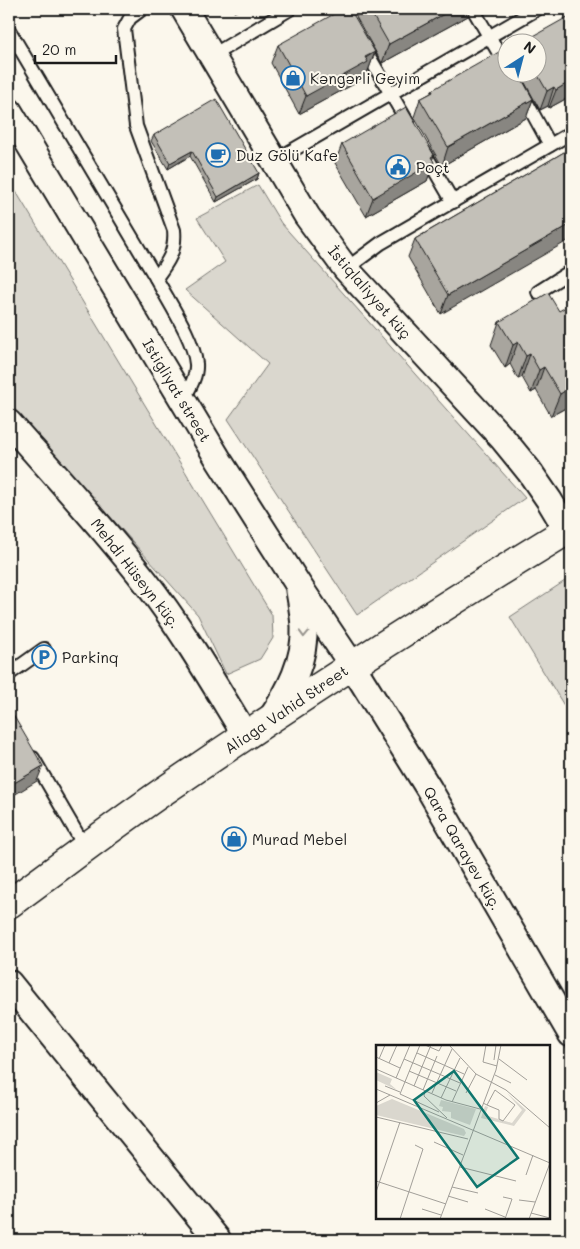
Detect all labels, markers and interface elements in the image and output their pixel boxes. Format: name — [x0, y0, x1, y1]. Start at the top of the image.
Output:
scale bar — [35, 32, 116, 64]
north arrow — [498, 32, 548, 82]
text: N — [520, 36, 540, 58]
text: 20 m — [42, 39, 76, 59]
shop icon: Kəngərli Geyim — [280, 65, 306, 91]
place label: Kəngərli Geyim — [310, 68, 420, 88]
cafe icon: Duz Gölü Kafe — [205, 142, 231, 168]
place label: Duz Gölü Kafe — [236, 145, 338, 165]
public building icon: Poçt — [385, 154, 411, 180]
place label: Poçt — [416, 157, 449, 177]
street label: İstiqlaliyyət küç — [324, 241, 416, 343]
street label: Istigliyat street — [138, 335, 216, 445]
street label: Mehdi Hüseyn küç. — [87, 514, 185, 632]
one-way arrow — [298, 630, 309, 638]
parking icon: Parkinq — [31, 644, 57, 670]
place label: Parkinq — [62, 647, 119, 667]
street label: Aliaga Vahid Street — [220, 660, 352, 758]
street label: Qara Qarayev küç. — [419, 782, 507, 914]
shop icon: Murad Mebel — [221, 826, 247, 852]
place label: Murad Mebel — [252, 829, 347, 849]
inset map — [376, 1045, 550, 1219]

